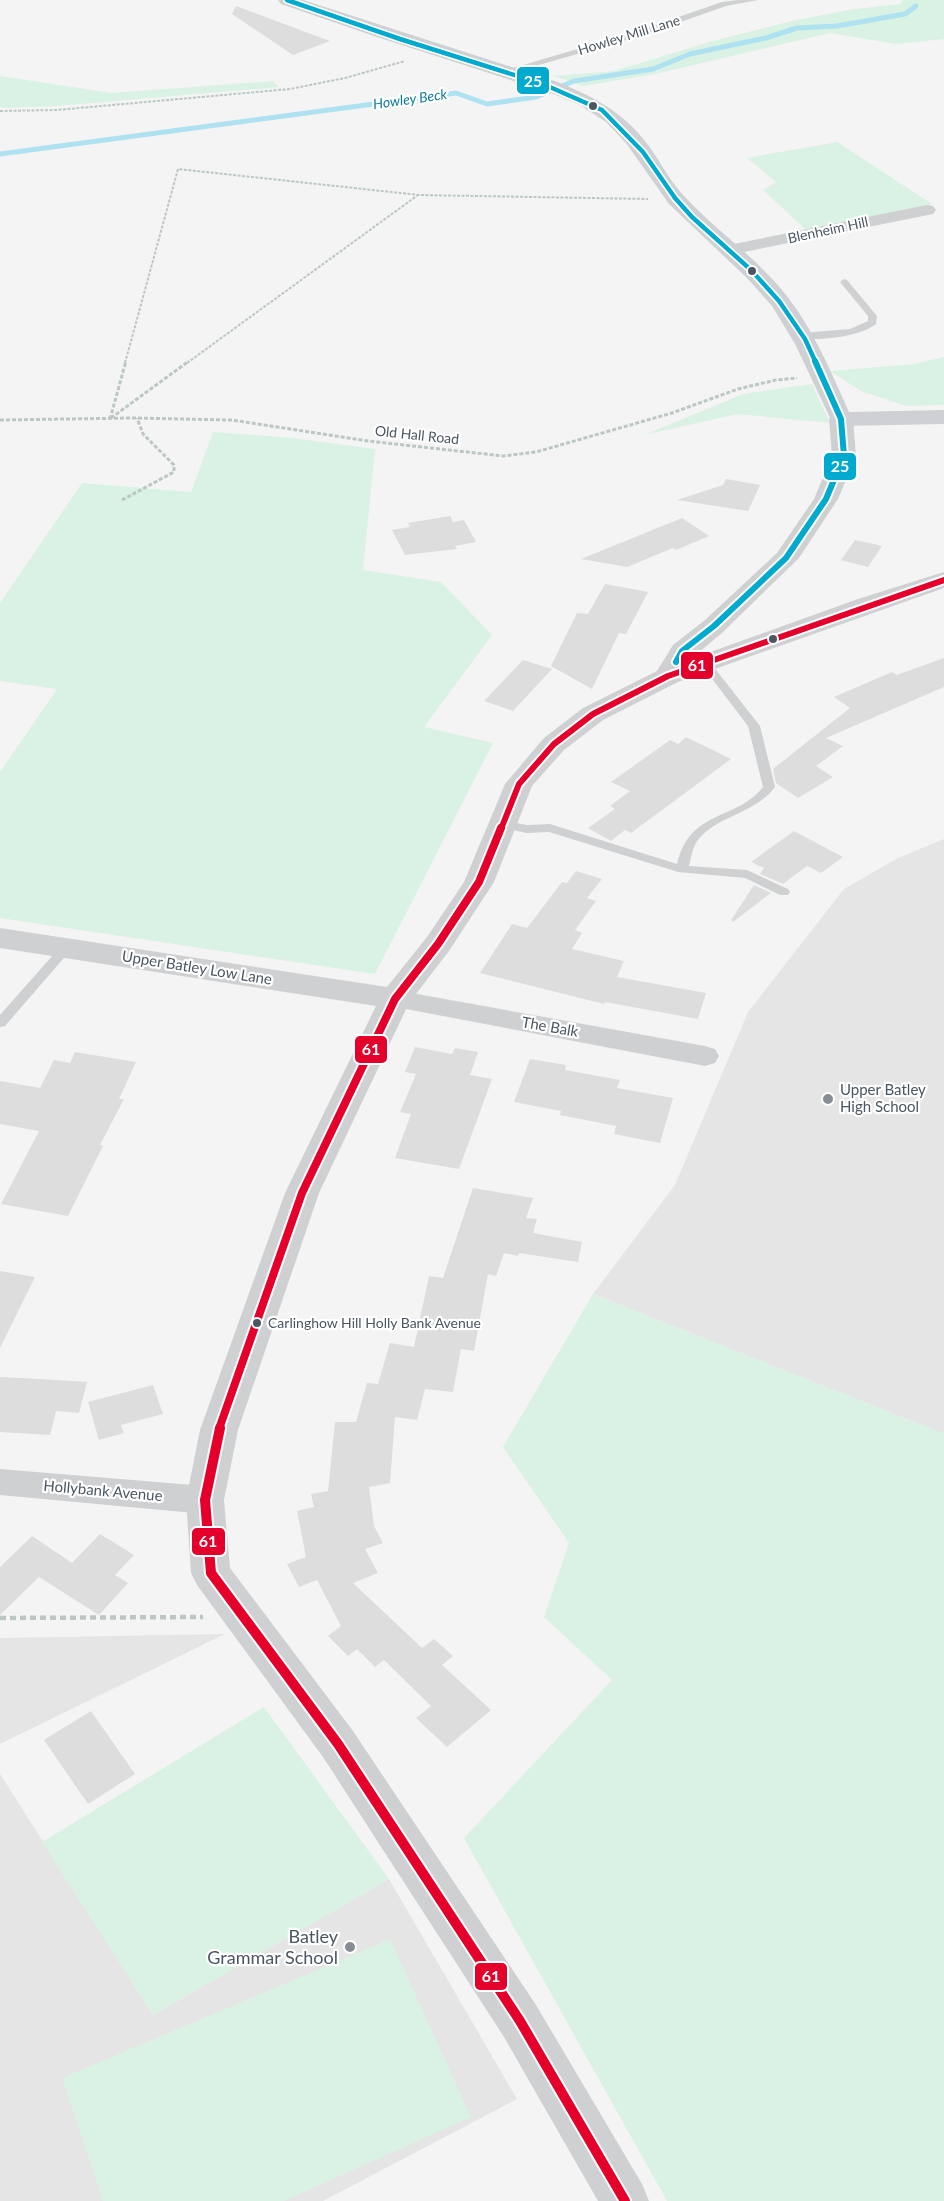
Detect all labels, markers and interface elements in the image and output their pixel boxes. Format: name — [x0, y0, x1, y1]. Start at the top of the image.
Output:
street label: Howley Mill Lane — [576, 11, 682, 58]
line badge: 25 — [516, 66, 550, 95]
text: 25 — [524, 71, 542, 90]
water label: Howley Beck — [372, 85, 448, 112]
unlabelled marker — [587, 100, 599, 112]
street label: Blenheim Hill — [786, 213, 870, 246]
unlabelled marker — [746, 265, 758, 277]
street label: Old Hall Road — [374, 422, 460, 447]
line badge: 25 — [823, 452, 857, 481]
text: 25 — [831, 456, 849, 475]
unlabelled marker — [767, 633, 779, 645]
line badge: 61 — [680, 651, 714, 680]
text: 61 — [688, 655, 706, 674]
street label: Upper Batley Low Lane — [121, 946, 274, 988]
street label: The Balk — [521, 1012, 580, 1040]
line badge: 61 — [354, 1035, 388, 1064]
text: 61 — [362, 1039, 380, 1058]
place label: Upper Batley High School — [840, 1080, 926, 1115]
marker: Upper Batley High School — [821, 1092, 835, 1106]
place label: Carlinghow Hill Holly Bank Avenue — [268, 1314, 481, 1331]
marker: Carlinghow Hill Holly Bank Avenue — [251, 1317, 263, 1329]
street label: Hollybank Avenue — [43, 1476, 163, 1504]
line badge: 61 — [191, 1527, 226, 1556]
text: 61 — [199, 1531, 217, 1550]
place label: Batley Grammar School — [207, 1925, 339, 1968]
marker: Batley Grammar School — [343, 1940, 357, 1954]
line badge: 61 — [474, 1962, 508, 1991]
text: 61 — [482, 1966, 500, 1985]

